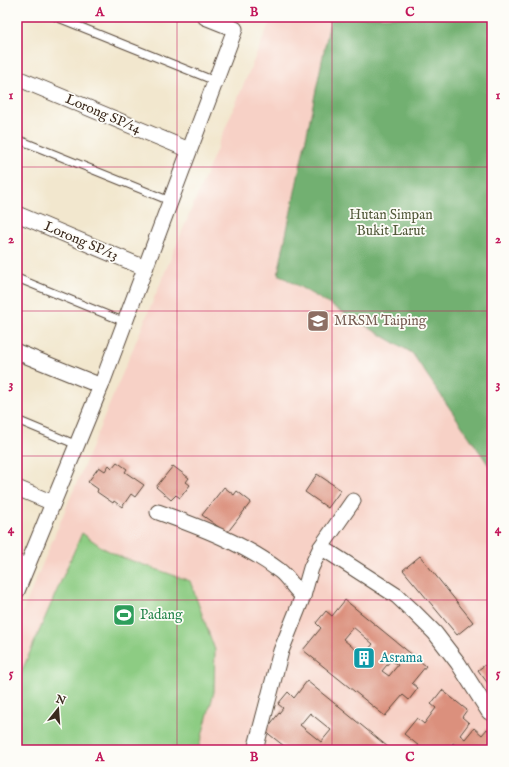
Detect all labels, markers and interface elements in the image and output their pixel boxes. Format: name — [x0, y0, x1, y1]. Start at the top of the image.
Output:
text: A — [95, 4, 106, 21]
text: B — [250, 4, 259, 21]
text: C — [405, 4, 415, 21]
text: 1 — [9, 87, 14, 104]
text: 1 — [496, 87, 501, 104]
street label: Lorong SP/14 — [62, 90, 144, 138]
park label: Hutan Simpan Bukit Larut — [349, 206, 433, 240]
street label: Lorong SP/13 — [41, 217, 121, 265]
text: 2 — [8, 231, 14, 248]
text: 2 — [495, 231, 501, 248]
school or university icon: MRSM Taiping — [305, 308, 331, 334]
place label: MRSM Taiping — [334, 312, 427, 330]
text: 3 — [9, 376, 14, 393]
text: 3 — [496, 376, 501, 393]
text: 4 — [8, 521, 15, 538]
text: 4 — [495, 521, 502, 538]
sports icon: Padang — [111, 602, 137, 628]
place label: Padang — [140, 606, 183, 624]
building icon: Asrama — [351, 645, 377, 671]
place label: Asrama — [379, 649, 423, 667]
text: 5 — [9, 665, 14, 682]
text: 5 — [496, 665, 501, 682]
north arrow — [38, 689, 78, 729]
text: N — [53, 692, 68, 709]
text: A — [95, 749, 106, 766]
text: B — [250, 749, 259, 766]
text: C — [405, 749, 415, 766]

